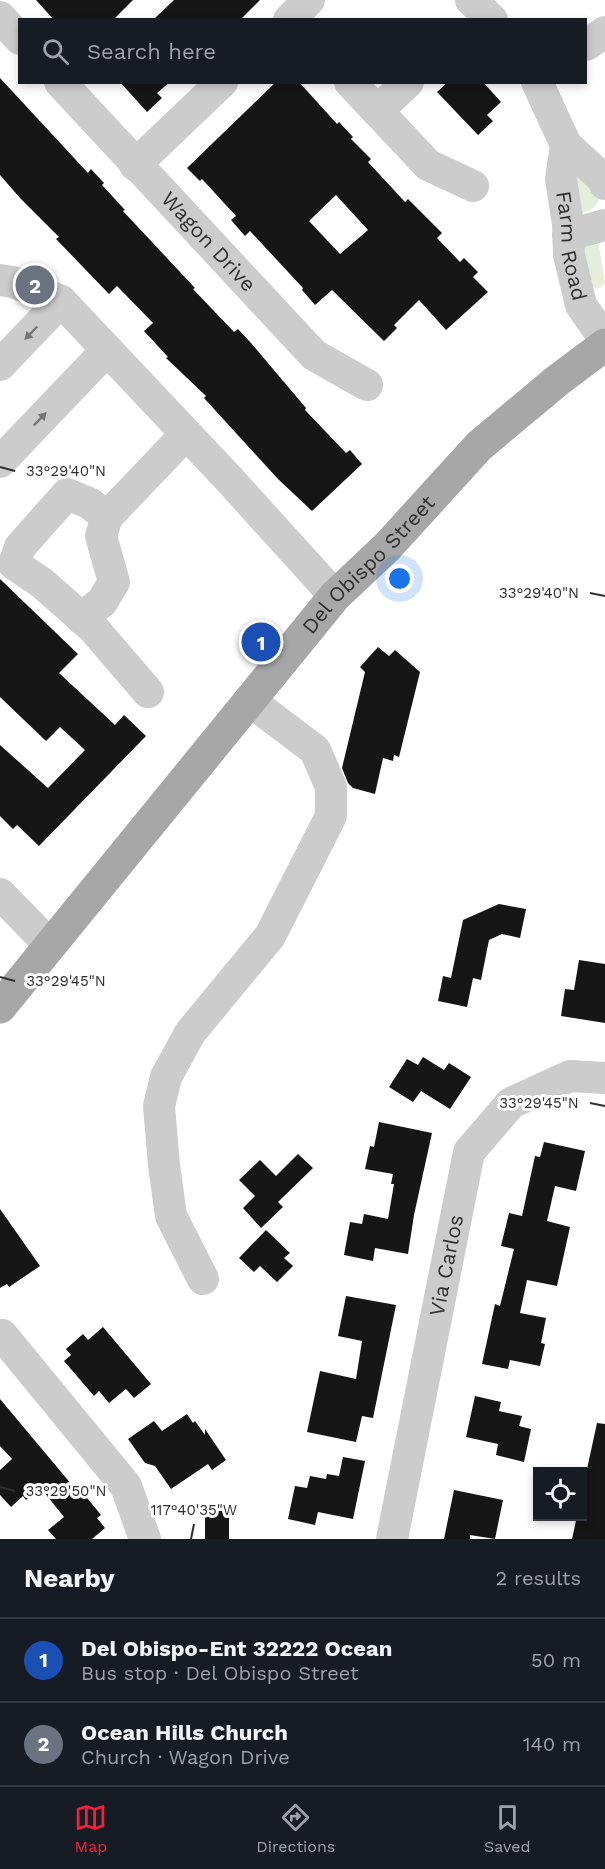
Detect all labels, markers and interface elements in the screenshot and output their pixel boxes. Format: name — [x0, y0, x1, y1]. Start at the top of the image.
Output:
search box — [18, 18, 587, 84]
icon: search — [39, 35, 72, 68]
text: Search here — [87, 39, 216, 64]
street label: Wagon Drive — [156, 186, 261, 296]
street label: Farm Road — [551, 189, 592, 303]
pin: 2 — [15, 262, 54, 308]
one-way arrow — [24, 326, 38, 340]
one-way arrow — [33, 413, 47, 427]
text: 33°29'40"N — [26, 462, 106, 480]
street label: Del Obispo Street — [296, 490, 440, 639]
your location — [385, 564, 414, 593]
text: 33°29'40"N — [499, 584, 579, 602]
pin: 1 — [242, 620, 280, 664]
text: 33°29'45"N — [26, 972, 106, 990]
text: 33°29'45"N — [499, 1094, 579, 1112]
street label: Via Carlos — [424, 1212, 468, 1318]
map controls — [533, 1467, 587, 1521]
button: locate — [533, 1467, 587, 1521]
text: 33°29'50"N — [25, 1482, 107, 1500]
text: 117°40'35"W — [151, 1501, 237, 1519]
text: Nearby — [24, 1563, 115, 1593]
text: 2 results — [496, 1566, 581, 1590]
text: Del Obispo-Ent 32222 Ocean — [81, 1636, 392, 1661]
text: 1 — [39, 1648, 48, 1672]
text: 50 m — [531, 1648, 581, 1672]
text: Bus stop · Del Obispo Street — [81, 1661, 358, 1685]
text: Ocean Hills Church — [81, 1720, 288, 1745]
text: 2 — [38, 1732, 49, 1756]
text: 140 m — [523, 1732, 581, 1756]
text: Church · Wagon Drive — [81, 1745, 290, 1769]
tab: Map — [74, 1801, 107, 1856]
tab: Directions — [256, 1801, 335, 1856]
tab: Saved — [484, 1801, 531, 1856]

